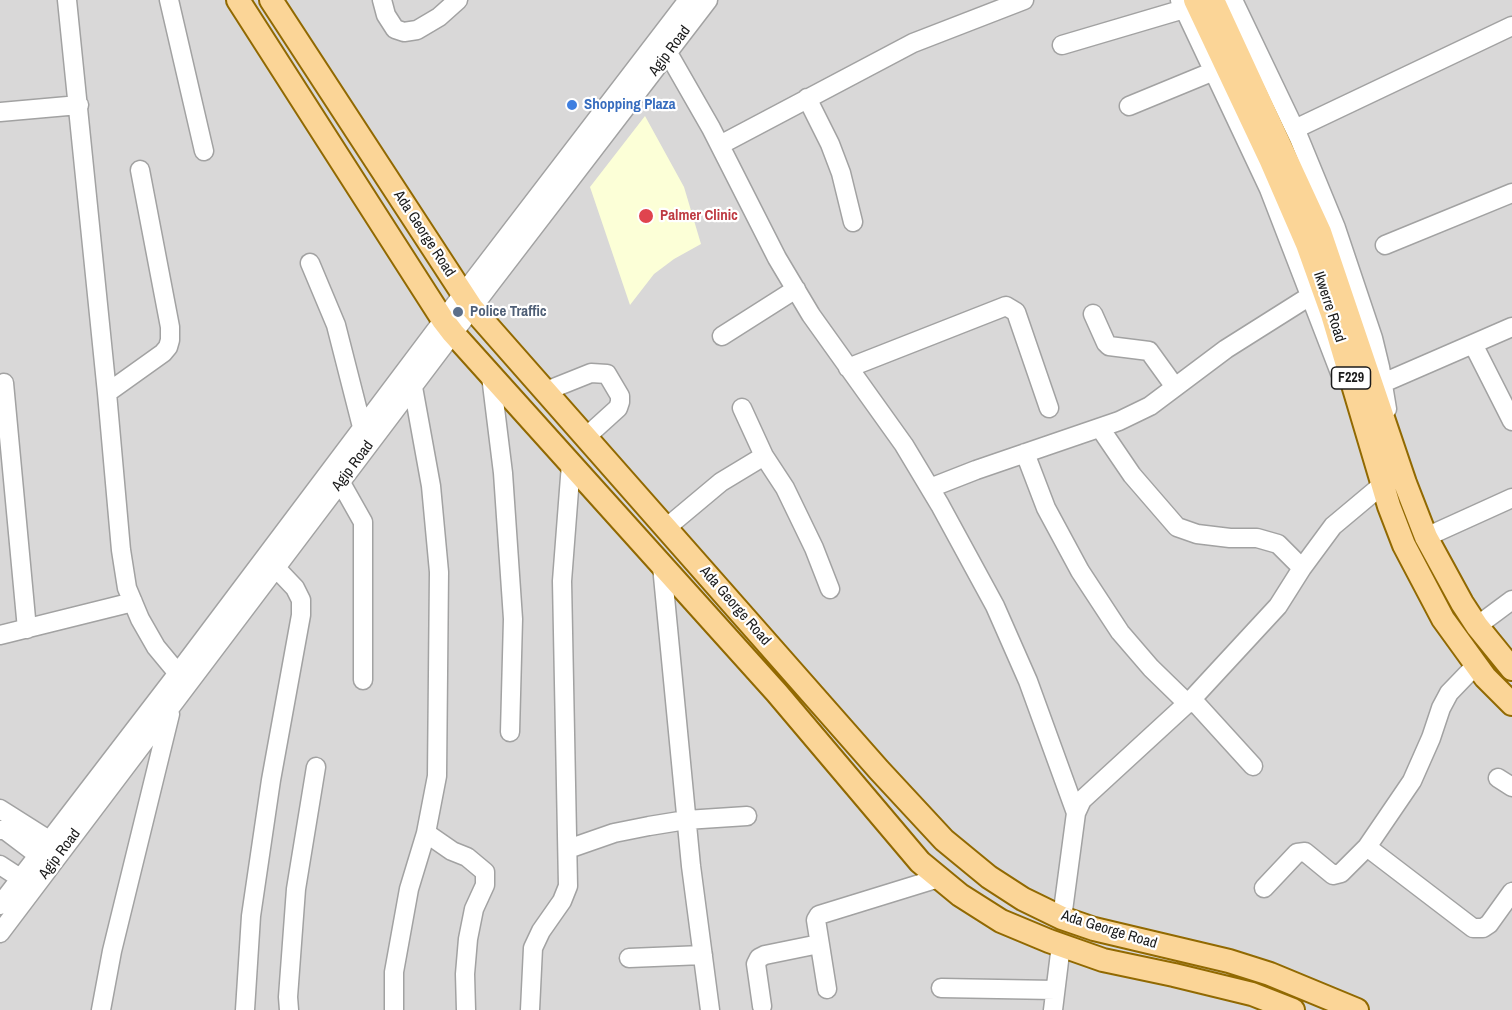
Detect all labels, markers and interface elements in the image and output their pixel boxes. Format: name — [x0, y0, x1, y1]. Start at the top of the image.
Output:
street label: Agip Road — [645, 22, 695, 80]
place label: Shopping Plaza — [584, 96, 676, 114]
marker: Shopping Plaza — [565, 98, 579, 112]
street label: Ada George Road — [389, 188, 459, 280]
marker: Palmer Clinic — [637, 207, 655, 225]
place label: Palmer Clinic — [660, 207, 738, 225]
street label: Ikwerre Road — [1309, 269, 1349, 345]
place label: Police Traffic — [470, 303, 547, 321]
marker: Police Traffic — [451, 305, 465, 319]
road number: F229 — [1332, 367, 1370, 389]
street label: Agip Road — [328, 437, 378, 495]
street label: Ada George Road — [696, 563, 774, 649]
street label: Agip Road — [35, 825, 85, 883]
street label: Ada George Road — [1059, 907, 1159, 953]

